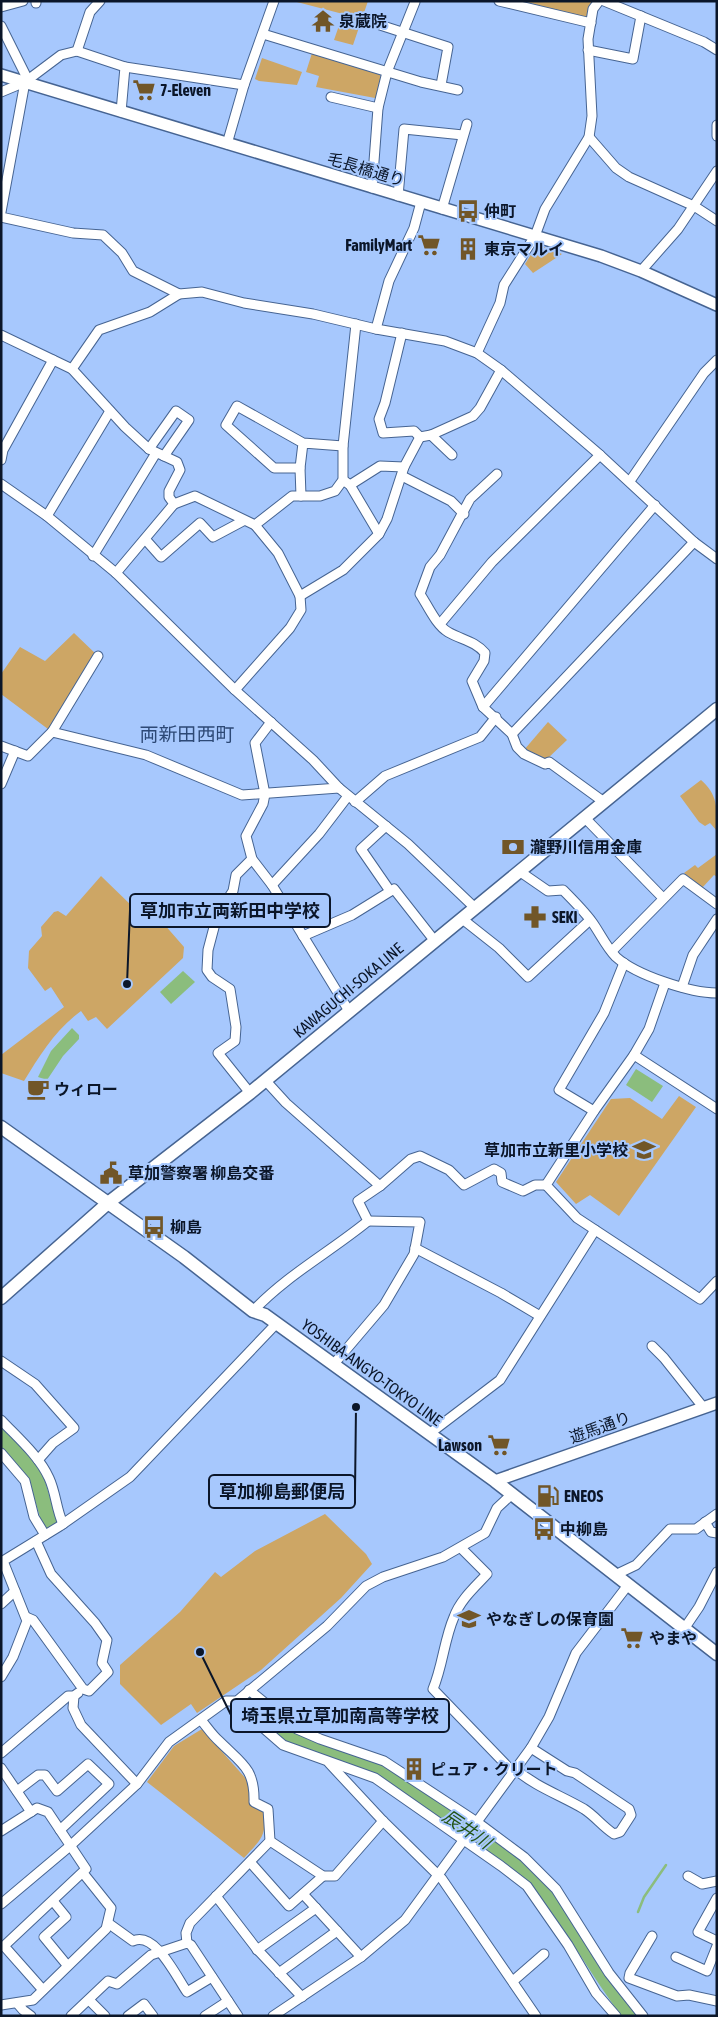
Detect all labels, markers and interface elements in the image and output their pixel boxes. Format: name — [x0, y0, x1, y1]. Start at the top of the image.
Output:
temple icon: 泉蔵院 — [310, 8, 336, 34]
place label: 泉蔵院 — [339, 12, 387, 30]
supermarket icon: 7-Eleven — [131, 77, 157, 103]
place label: 7-Eleven — [160, 81, 211, 99]
street label: 毛長橋通り — [325, 149, 407, 189]
bus stop icon: 仲町 — [455, 198, 481, 224]
place label: 仲町 — [484, 202, 516, 220]
supermarket icon: FamilyMart — [416, 232, 442, 258]
place label: FamilyMart — [345, 236, 412, 254]
building icon: 東京マルイ — [455, 236, 481, 262]
place label: 東京マルイ — [484, 240, 564, 258]
district label: 両新田西町 — [139, 723, 235, 745]
bank icon: 瀧野川信用金庫 — [500, 834, 526, 860]
place label: 瀧野川信用金庫 — [530, 838, 642, 856]
callout: 草加市立両新田中学校 — [130, 894, 330, 927]
text: 草加市立両新田中学校 — [140, 900, 320, 921]
pharmacy icon: SEKI — [522, 904, 548, 930]
place label: SEKI — [552, 908, 577, 926]
street label: KAWAGUCHI-SOKA LINE — [290, 939, 407, 1041]
cafe icon: ウィロー — [25, 1076, 51, 1102]
place label: ウィロー — [54, 1080, 118, 1098]
school or university icon: 草加市立新里小学校 — [631, 1137, 657, 1163]
place label: 草加市立新里小学校 — [484, 1141, 628, 1159]
public building icon: 草加警察署 柳島交番 — [98, 1160, 124, 1186]
place label: 草加警察署 柳島交番 — [128, 1164, 274, 1182]
bus stop icon: 柳島 — [141, 1214, 167, 1240]
place label: 柳島 — [170, 1218, 202, 1236]
street label: YOSHIBA-ANGYO-TOKYO LINE — [298, 1315, 446, 1429]
street label: 遊馬通り — [567, 1408, 633, 1446]
supermarket icon: Lawson — [486, 1432, 512, 1458]
place label: Lawson — [438, 1436, 482, 1454]
callout: 草加柳島郵便局 — [209, 1475, 355, 1508]
text: 草加柳島郵便局 — [219, 1481, 345, 1502]
fuel station icon: ENEOS — [535, 1483, 561, 1509]
place label: ENEOS — [564, 1487, 603, 1505]
bus stop icon: 中柳島 — [531, 1516, 557, 1542]
place label: 中柳島 — [560, 1520, 608, 1538]
school or university icon: やなぎしの保育園 — [456, 1606, 482, 1632]
place label: やなぎしの保育園 — [486, 1610, 614, 1628]
supermarket icon: やまや — [619, 1625, 645, 1651]
place label: やまや — [649, 1629, 697, 1647]
callout: 埼玉県立草加南高等学校 — [231, 1699, 449, 1732]
text: 埼玉県立草加南高等学校 — [241, 1705, 439, 1726]
building icon: ピュア・クリート — [401, 1756, 427, 1782]
place label: ピュア・クリート — [430, 1760, 558, 1778]
water label: 辰井川 — [439, 1805, 497, 1854]

